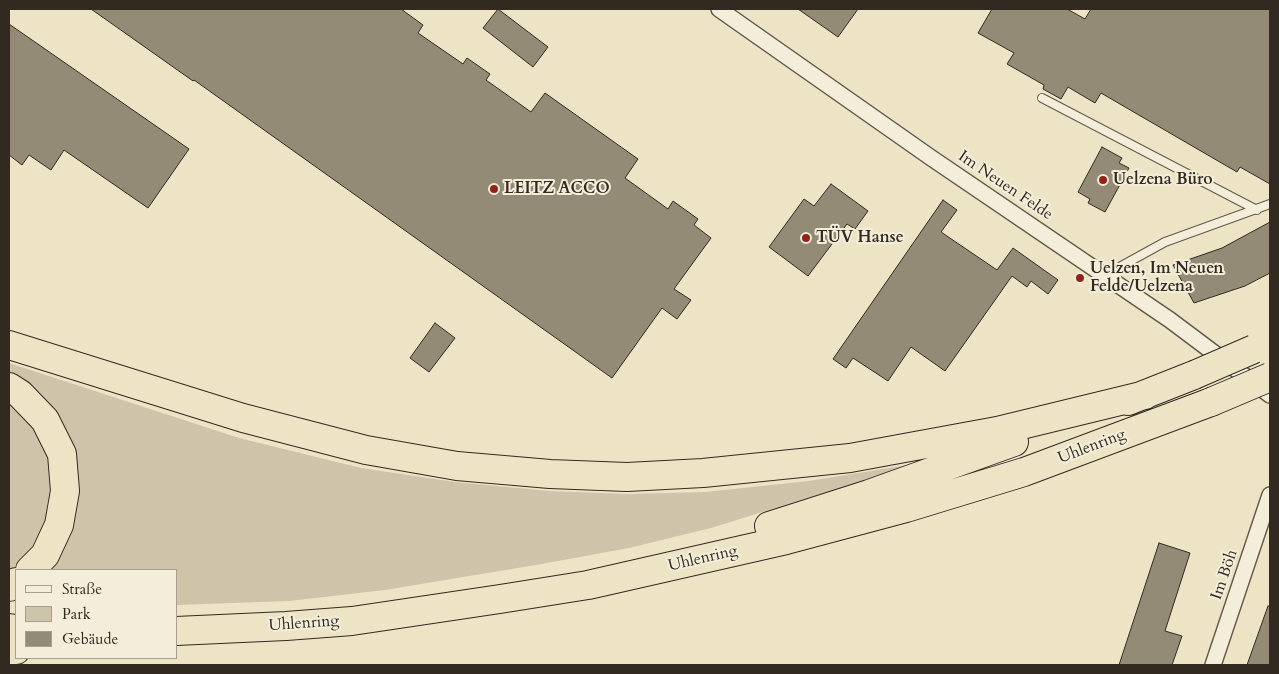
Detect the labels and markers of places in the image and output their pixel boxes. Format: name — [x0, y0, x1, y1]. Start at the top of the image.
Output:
place label: Uelzena Büro — [1113, 170, 1213, 190]
marker: Uelzena Büro — [1097, 174, 1109, 186]
place label: LEITZ ACCO — [504, 179, 610, 199]
marker: LEITZ ACCO — [488, 183, 500, 195]
place label: TÜV Hanse — [816, 228, 904, 248]
marker: TÜV Hanse — [800, 232, 812, 244]
place label: Uelzen, Im Neuen Felde/Uelzena — [1090, 259, 1224, 297]
marker: Uelzen, Im Neuen Felde/Uelzena — [1074, 272, 1086, 284]

